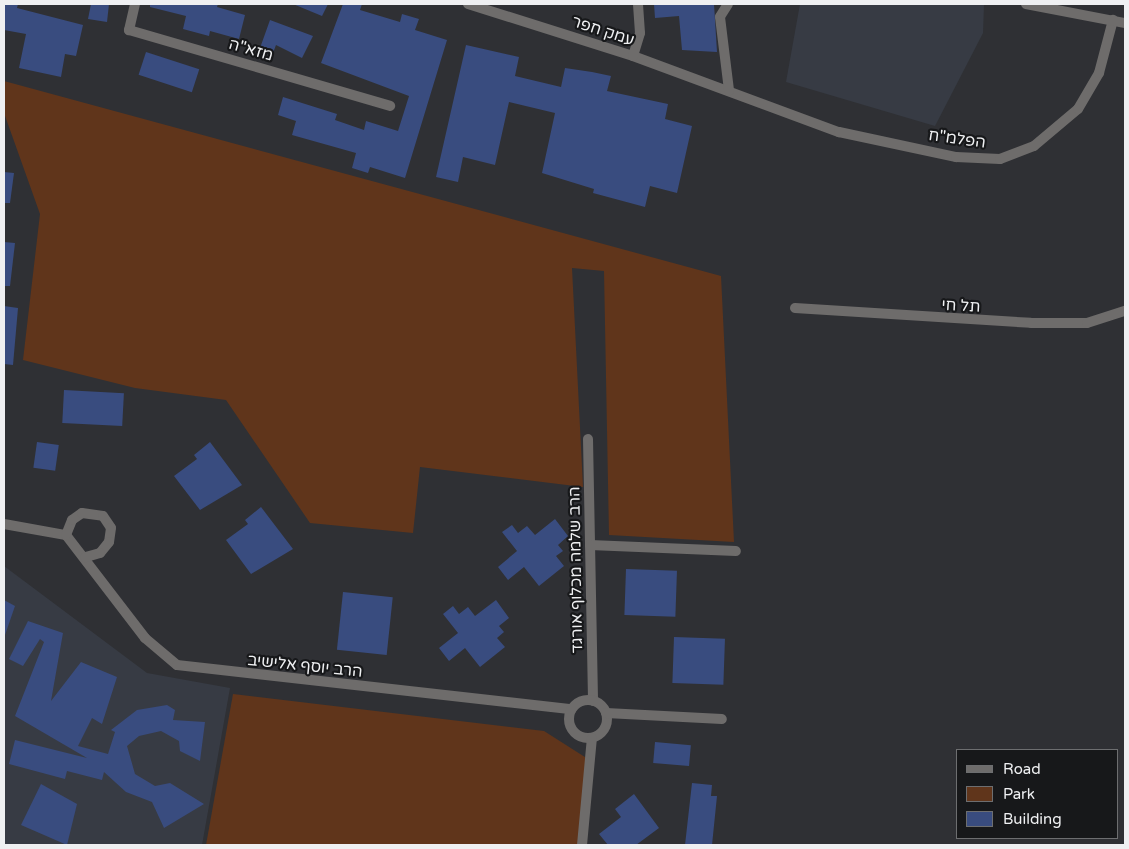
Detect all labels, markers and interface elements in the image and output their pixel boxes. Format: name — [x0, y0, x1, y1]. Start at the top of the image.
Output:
street label: עמק חפר — [569, 12, 637, 50]
street label: מזא"ה — [227, 35, 275, 65]
street label: הפלמ"ח — [927, 125, 987, 153]
street label: תל חי — [941, 295, 981, 317]
street label: הרב שלמה מכלוף אורגד — [565, 486, 587, 654]
street label: הרב יוסף אלישיב — [247, 650, 363, 682]
legend — [956, 749, 1119, 839]
text: Road — [1003, 760, 1041, 778]
text: Park — [1003, 785, 1035, 803]
text: Building — [1003, 810, 1062, 828]

